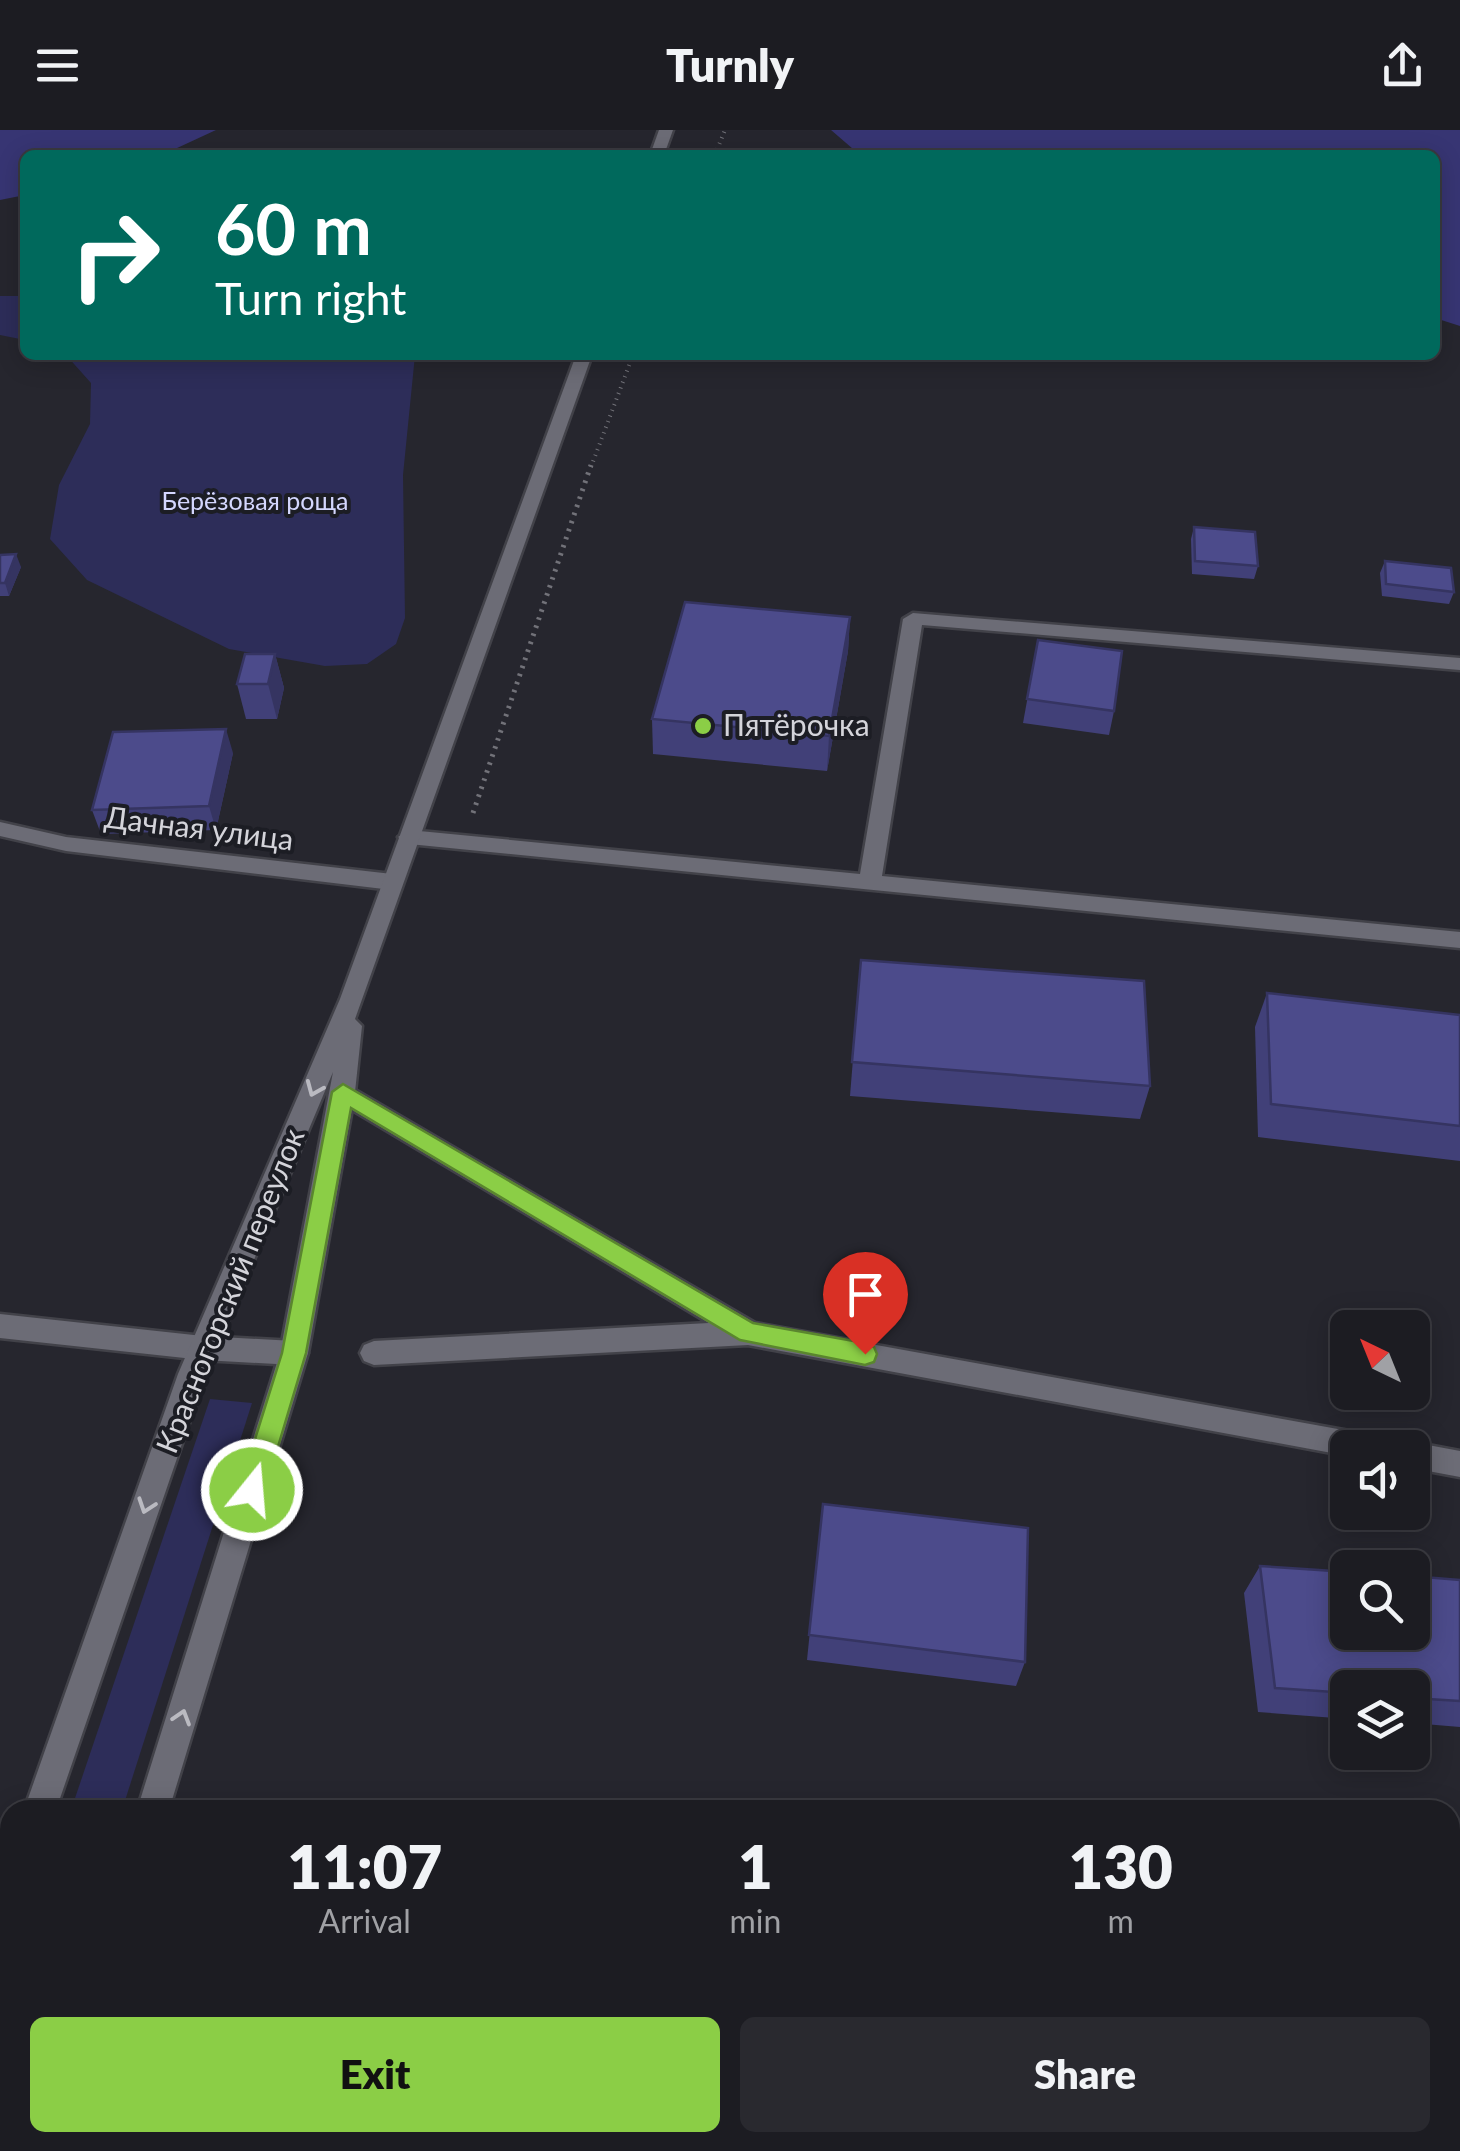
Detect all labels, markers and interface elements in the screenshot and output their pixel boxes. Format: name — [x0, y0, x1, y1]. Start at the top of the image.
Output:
icon: menu — [30, 38, 85, 93]
text: Turnly — [666, 38, 794, 92]
icon: share — [1375, 38, 1430, 93]
text: 60 m — [215, 186, 372, 270]
icon: right — [50, 190, 180, 320]
text: Turn right — [215, 271, 406, 325]
park label: Берёзовая роща — [161, 485, 349, 515]
place label: Пятёрочка — [723, 706, 870, 742]
marker: Пятёрочка — [692, 715, 714, 737]
street label: Дачная улица — [103, 798, 296, 856]
one-way arrow — [306, 1078, 326, 1096]
street label: Красногорский переулок — [148, 1122, 311, 1458]
pin — [823, 1252, 908, 1355]
icon: arrive — [838, 1267, 893, 1322]
north arrow — [1330, 1310, 1430, 1410]
map controls — [1330, 1310, 1430, 1770]
button: sound — [1330, 1430, 1430, 1530]
position arrow — [200, 1438, 304, 1542]
one-way arrow — [137, 1496, 158, 1513]
button: search — [1330, 1550, 1430, 1650]
button: layers — [1330, 1670, 1430, 1770]
one-way arrow — [170, 1709, 191, 1726]
text: 11:07 — [287, 1830, 442, 1902]
text: 1 — [738, 1830, 773, 1902]
text: 130 — [1068, 1830, 1173, 1902]
text: Arrival — [319, 1901, 411, 1940]
text: min — [729, 1901, 781, 1940]
text: m — [1107, 1901, 1134, 1940]
button: Exit — [30, 2017, 720, 2132]
button: Share — [740, 2017, 1430, 2132]

